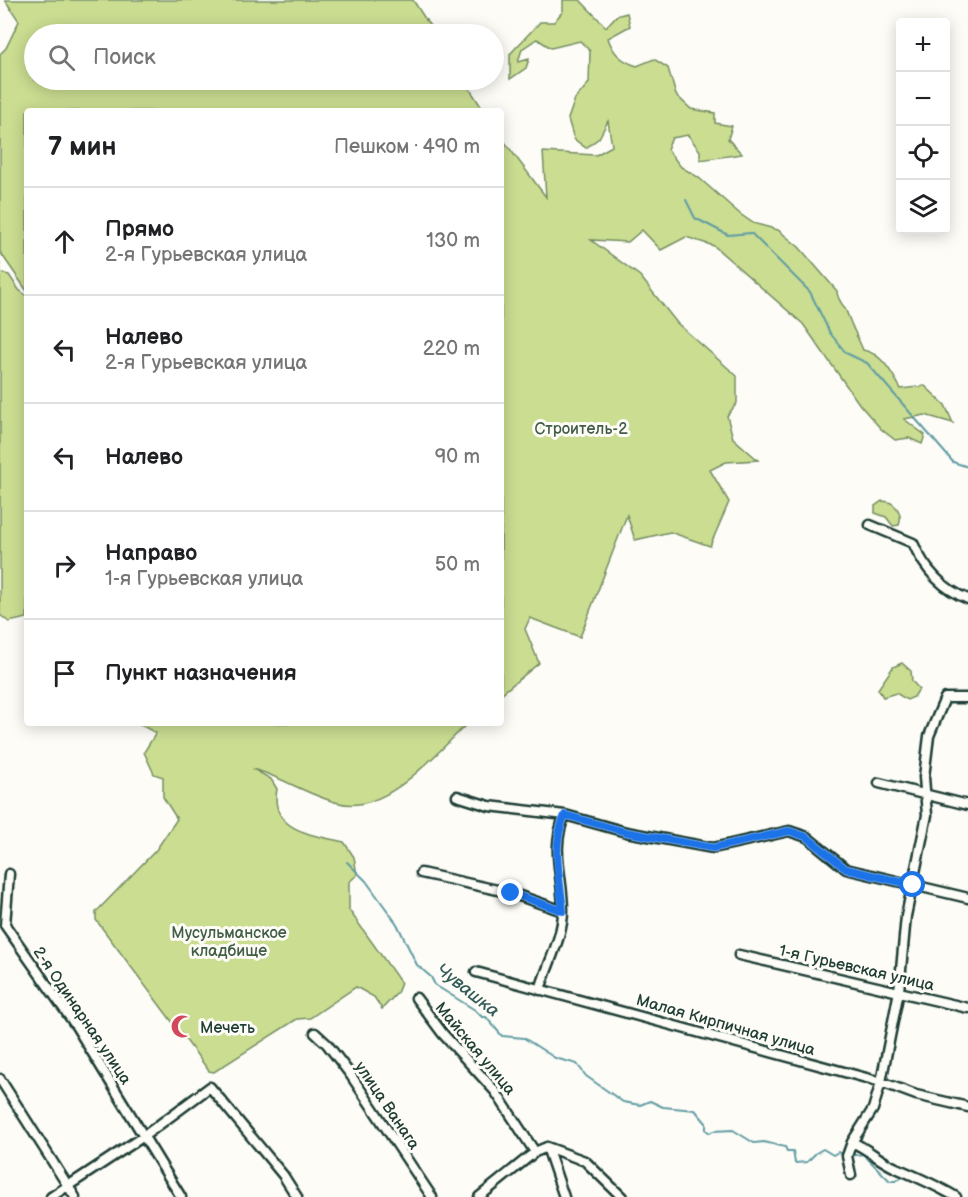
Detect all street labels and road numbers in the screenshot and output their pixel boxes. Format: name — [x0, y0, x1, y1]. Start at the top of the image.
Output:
street label: 1-я Гурьевская улица — [777, 941, 937, 996]
street label: 2-я Одинарная улица — [29, 943, 135, 1089]
street label: Малая Кирпичная улица — [634, 991, 818, 1060]
street label: Майская улица — [431, 999, 519, 1100]
street label: улица Ванага — [350, 1058, 423, 1154]

